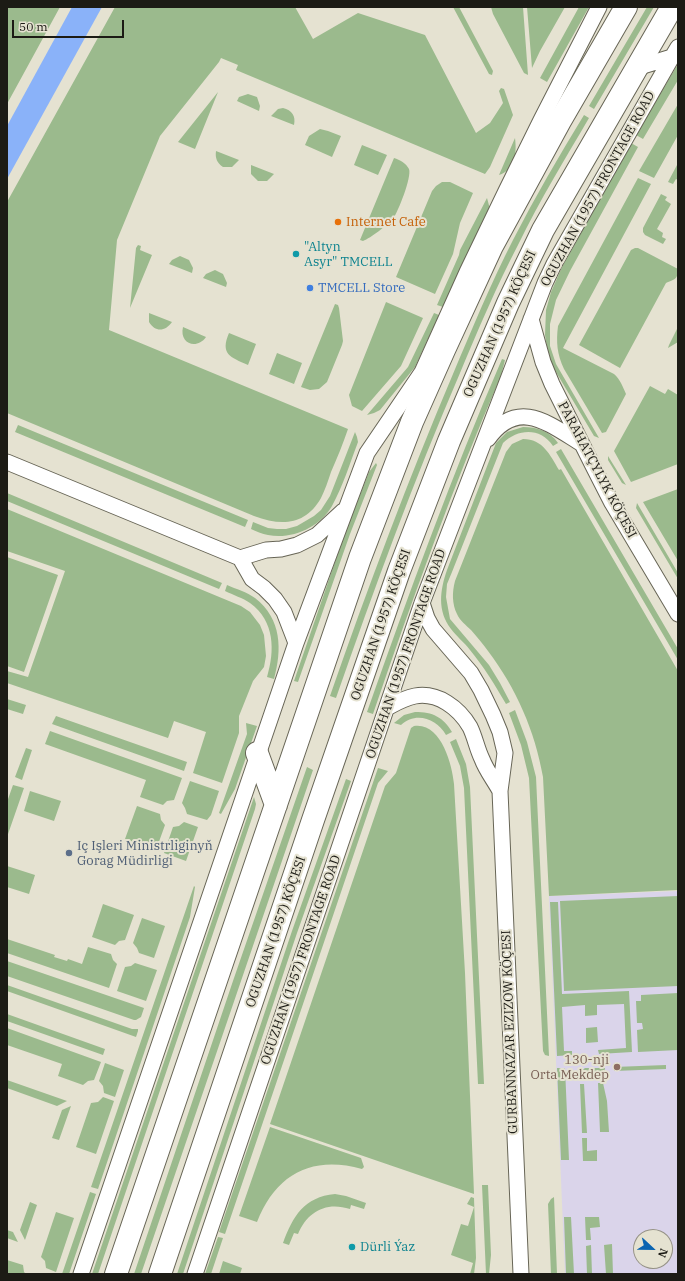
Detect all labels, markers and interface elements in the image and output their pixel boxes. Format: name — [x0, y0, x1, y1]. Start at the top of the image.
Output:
scale bar — [14, 12, 126, 38]
text: 50 m — [19, 19, 48, 34]
street label: OGUZHAN (1957) FRONTAGE ROAD — [538, 89, 658, 289]
place label: Internet Cafe — [346, 214, 426, 230]
marker: Internet Cafe — [333, 217, 343, 227]
place label: "Altyn Asyr" TMCELL — [304, 239, 393, 270]
street label: OGUZHAN (1957) KÖÇESI — [461, 248, 539, 400]
marker: "Altyn Asyr" TMCELL — [291, 249, 301, 259]
place label: TMCELL Store — [318, 280, 405, 296]
marker: TMCELL Store — [305, 283, 315, 293]
street label: PARAHATÇYLYK KÖÇESI — [554, 399, 640, 541]
street label: OGUZHAN (1957) KÖÇESI — [348, 547, 414, 703]
street label: OGUZHAN (1957) FRONTAGE ROAD — [363, 547, 449, 761]
place label: Iç Işleri Ministrliginyň Gorag Müdirligi — [77, 838, 213, 869]
marker: Iç Işleri Ministrliginyň Gorag Müdirligi — [64, 848, 74, 858]
street label: OGUZHAN (1957) FRONTAGE ROAD — [258, 853, 344, 1067]
street label: OGUZHAN (1957) KÖÇESI — [243, 854, 309, 1010]
street label: GURBANNAZAR EZIZOW KÖÇESI — [499, 930, 521, 1134]
place label: 130-nji Orta Mekdep — [531, 1052, 609, 1083]
marker: 130-nji Orta Mekdep — [612, 1062, 622, 1072]
north arrow — [633, 1229, 673, 1269]
place label: Dürli Ýaz — [360, 1239, 415, 1255]
marker: Dürli Ýaz — [347, 1242, 357, 1252]
text: N — [655, 1246, 671, 1260]

